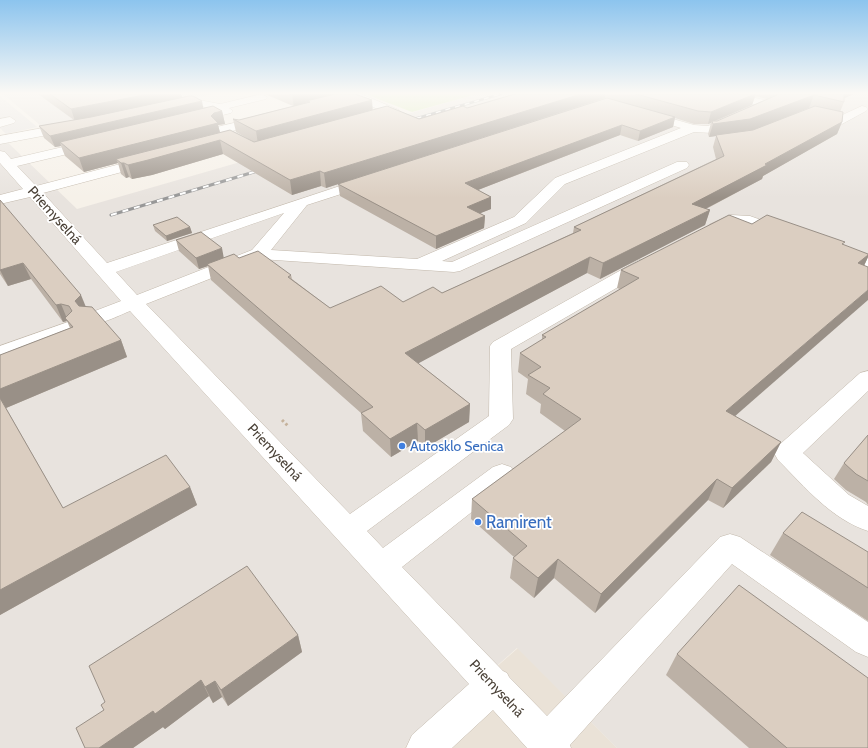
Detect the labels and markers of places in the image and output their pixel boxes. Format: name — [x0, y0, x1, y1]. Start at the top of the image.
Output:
place label: Autosklo Senica — [410, 437, 504, 455]
marker: Autosklo Senica — [397, 441, 407, 451]
place label: Ramirent — [486, 512, 552, 532]
marker: Ramirent — [473, 517, 483, 527]

